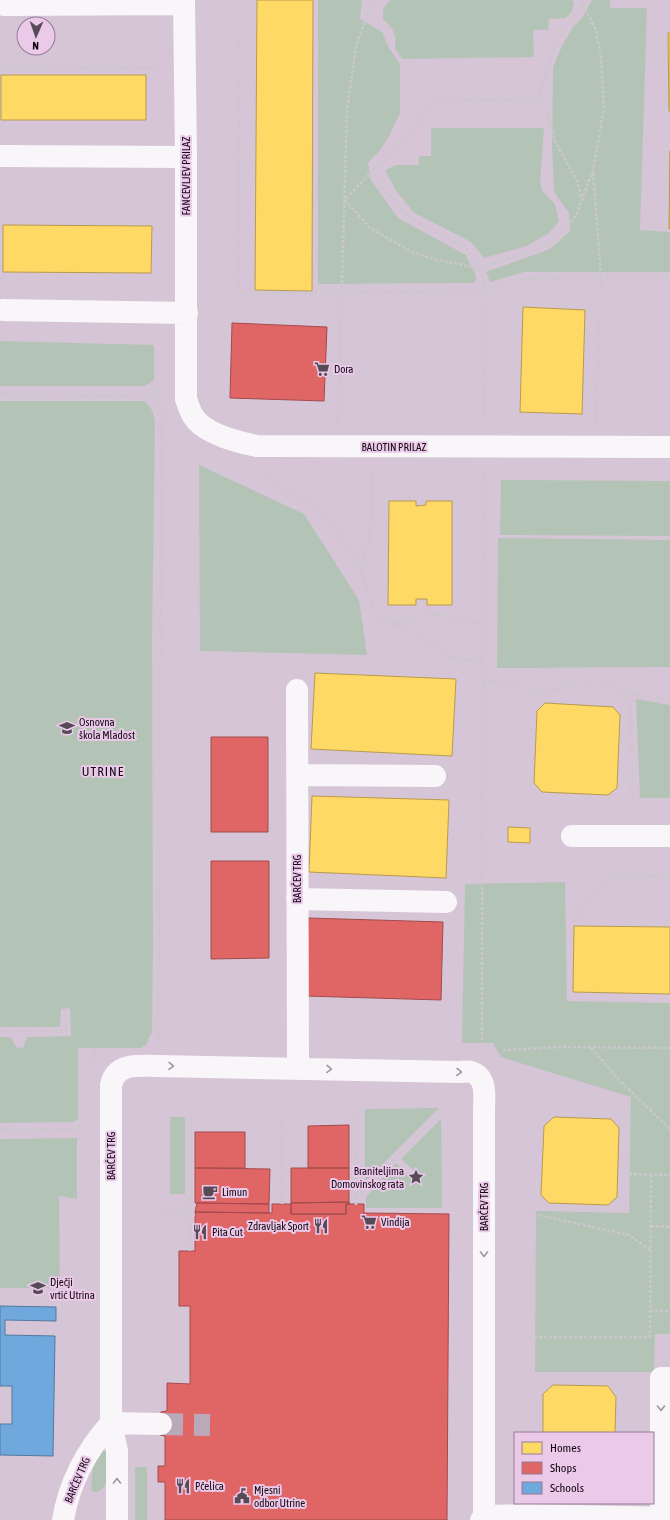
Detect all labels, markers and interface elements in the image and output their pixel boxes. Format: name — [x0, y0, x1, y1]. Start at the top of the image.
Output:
north arrow — [16, 16, 56, 56]
text: N — [32, 40, 39, 52]
street label: FANCEVLJEV PRILAZ — [180, 137, 192, 215]
supermarket icon: Dora — [313, 360, 331, 378]
place label: Dora — [334, 363, 353, 375]
street label: BALOTIN PRILAZ — [362, 441, 426, 453]
place label: Osnovna škola Mladost — [79, 716, 135, 741]
school or university icon: Osnovna škola Mladost — [58, 719, 76, 737]
district label: UTRINE — [82, 764, 124, 779]
street label: BARČEV TRG — [291, 855, 303, 903]
one-way arrow — [168, 1062, 174, 1071]
one-way arrow — [326, 1065, 332, 1074]
one-way arrow — [456, 1068, 462, 1076]
street label: BARČEV TRG — [105, 1132, 117, 1180]
place label: Braniteljima Domovinskog rata — [331, 1165, 404, 1190]
place icon: Braniteljima Domovinskog rata — [407, 1168, 425, 1186]
cafe icon: Limun — [201, 1183, 219, 1201]
street label: BARČEV TRG — [478, 1183, 490, 1231]
place label: Limun — [222, 1186, 247, 1198]
supermarket icon: Vindija — [360, 1213, 378, 1231]
place label: Vindija — [381, 1216, 410, 1228]
restaurant icon: Zdravljak Sport — [312, 1217, 330, 1235]
place label: Zdravljak Sport — [248, 1220, 309, 1232]
restaurant icon: Pita Cut — [191, 1223, 209, 1241]
place label: Pita Cut — [212, 1226, 243, 1238]
one-way arrow — [480, 1251, 488, 1257]
place label: Dječji vrtić Utrina — [50, 1276, 95, 1301]
school or university icon: Dječji vrtić Utrina — [29, 1279, 47, 1297]
one-way arrow — [657, 1405, 665, 1411]
legend — [514, 1432, 654, 1504]
text: Homes — [550, 1441, 581, 1455]
street label: BARČEV TRG — [62, 1455, 92, 1505]
text: Shops — [550, 1461, 576, 1475]
restaurant icon: Pčelica — [174, 1477, 192, 1495]
one-way arrow — [113, 1478, 121, 1484]
place label: Pčelica — [195, 1480, 224, 1492]
text: Schools — [550, 1481, 584, 1495]
place label: Mjesni odbor Utrine — [254, 1484, 305, 1509]
public building icon: Mjesni odbor Utrine — [233, 1487, 251, 1505]

